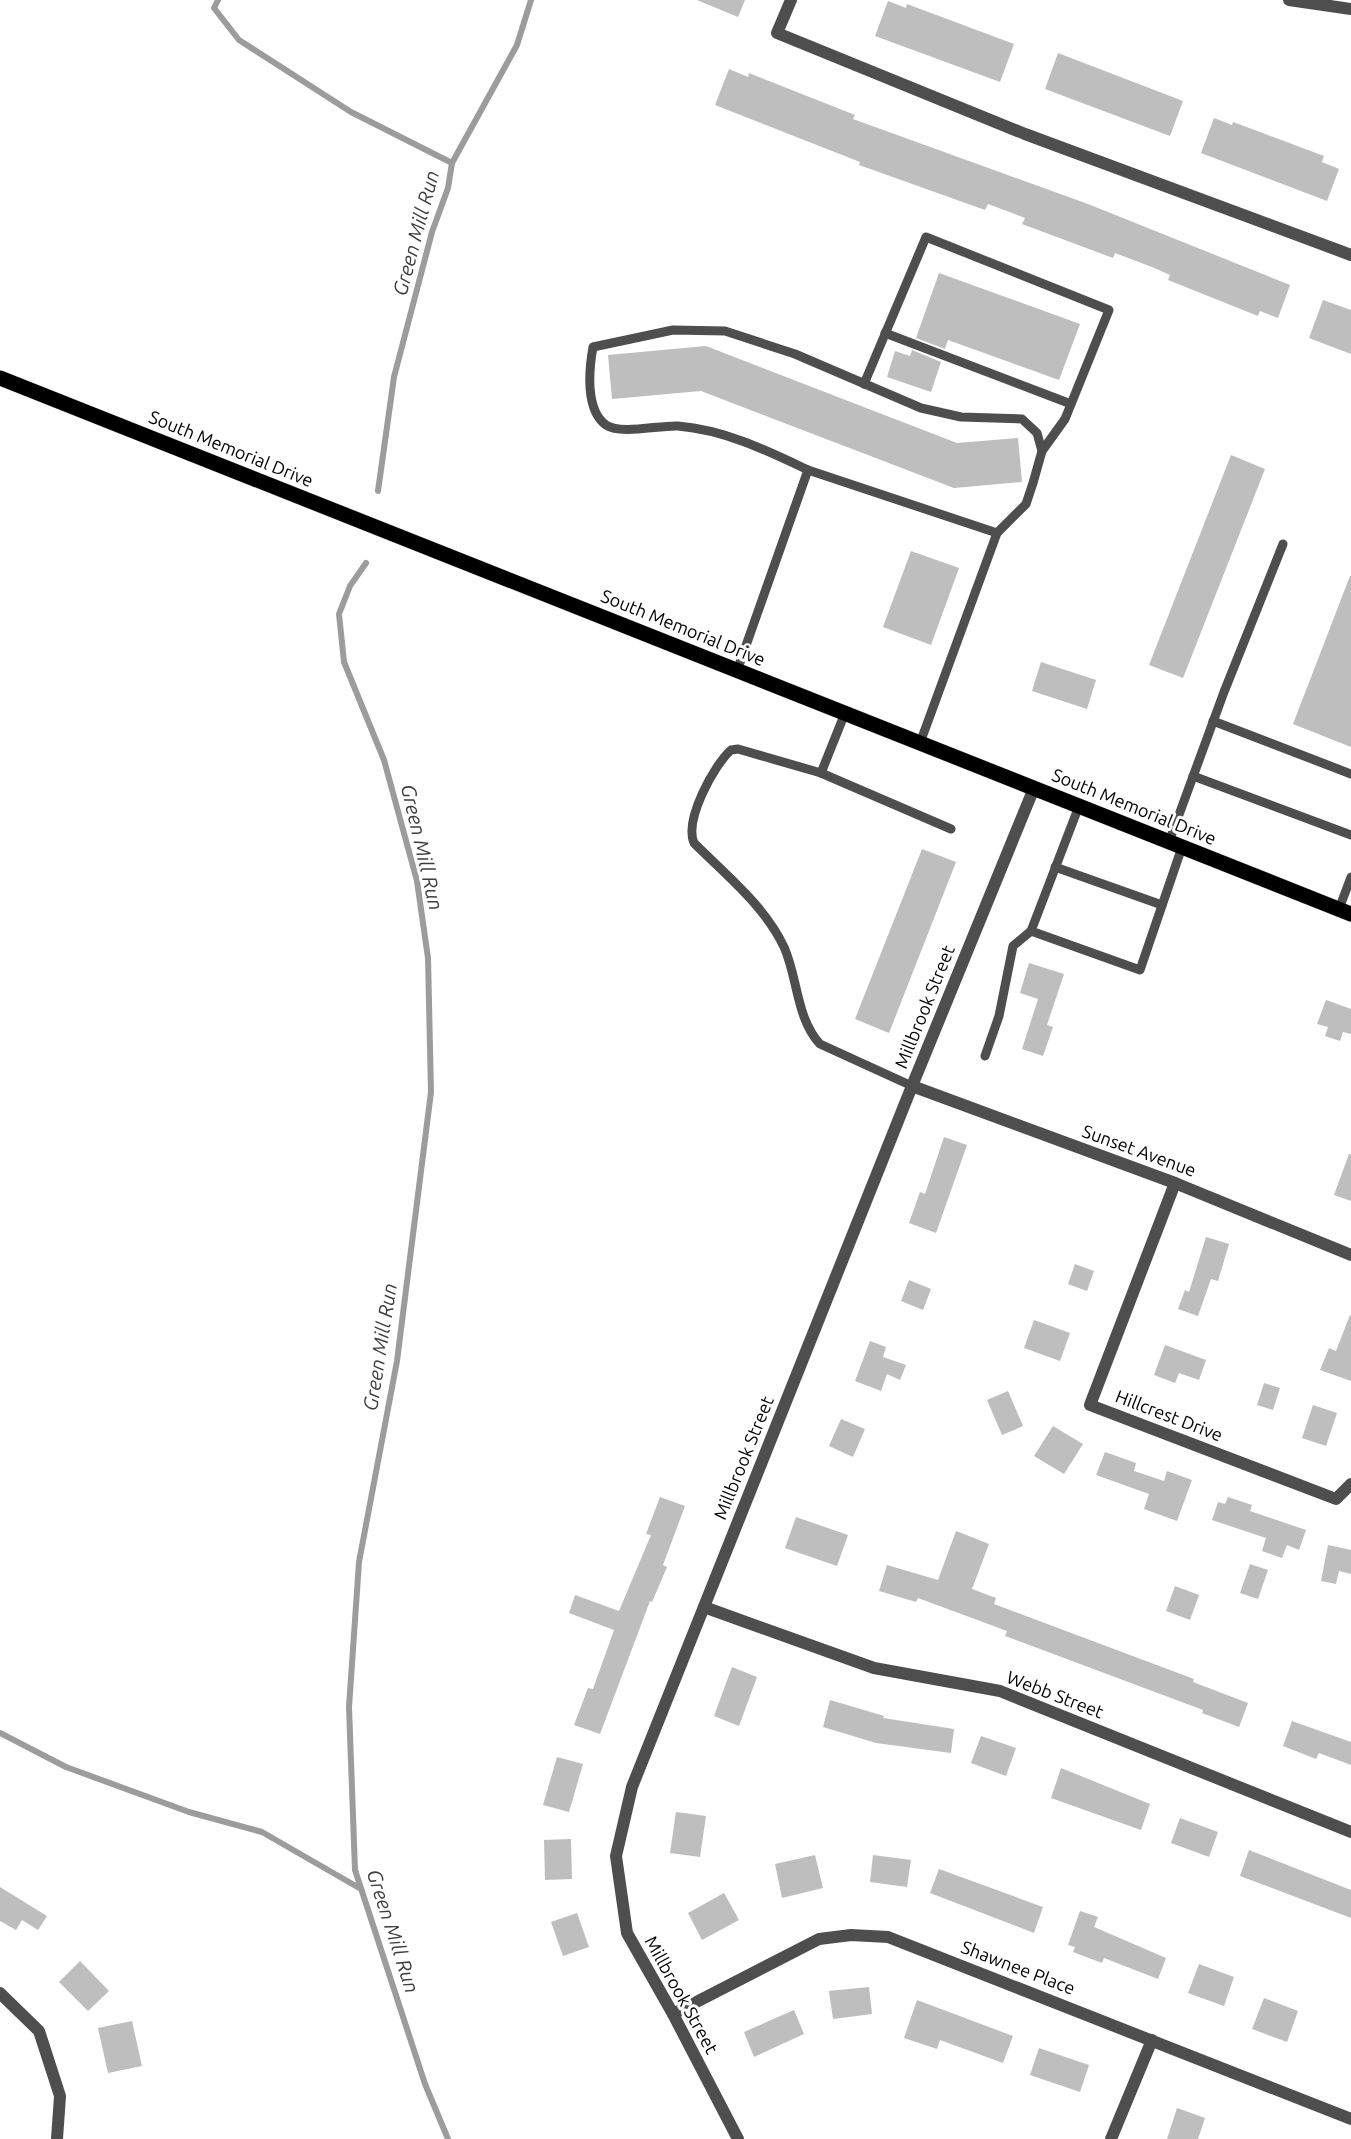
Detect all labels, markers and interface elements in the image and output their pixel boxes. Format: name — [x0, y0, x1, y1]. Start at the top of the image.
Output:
water label: Green Mill Run — [388, 168, 443, 298]
street label: South Memorial Drive — [146, 406, 316, 490]
street label: South Memorial Drive — [598, 585, 768, 669]
street label: South Memorial Drive — [1049, 764, 1219, 848]
water label: Green Mill Run — [397, 782, 448, 912]
street label: Millbrook Street — [890, 942, 958, 1071]
street label: Sunset Avenue — [1080, 1120, 1199, 1180]
water label: Green Mill Run — [358, 1282, 401, 1412]
street label: Hillcrest Drive — [1113, 1385, 1226, 1445]
street label: Millbrook Street — [709, 1393, 777, 1522]
street label: Webb Street — [1004, 1666, 1106, 1722]
water label: Green Mill Run — [363, 1866, 424, 1996]
street label: Millbrook Street — [641, 1932, 722, 2057]
street label: Shawnee Place — [959, 1936, 1078, 1998]

